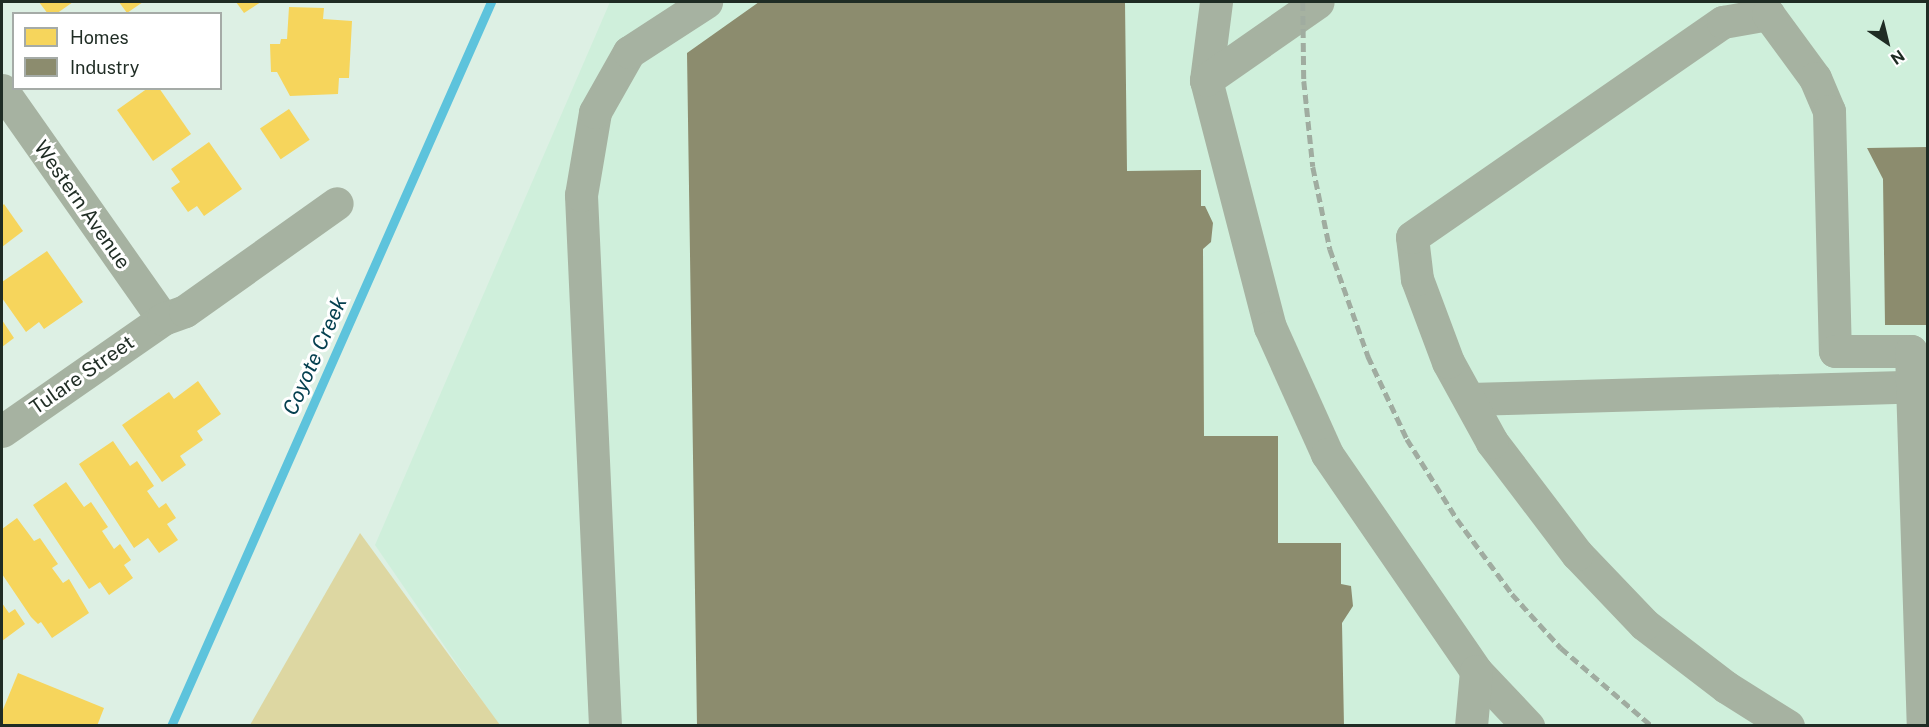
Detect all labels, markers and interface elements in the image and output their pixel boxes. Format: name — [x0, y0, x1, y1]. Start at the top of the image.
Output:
legend — [12, 12, 222, 90]
north arrow — [1857, 12, 1917, 72]
text: Homes — [70, 27, 129, 48]
text: N — [1887, 46, 1908, 69]
text: Industry — [70, 57, 139, 78]
street label: Western Avenue — [29, 136, 135, 274]
water label: Coyote Creek — [278, 293, 352, 419]
street label: Tulare Street — [25, 330, 139, 420]

